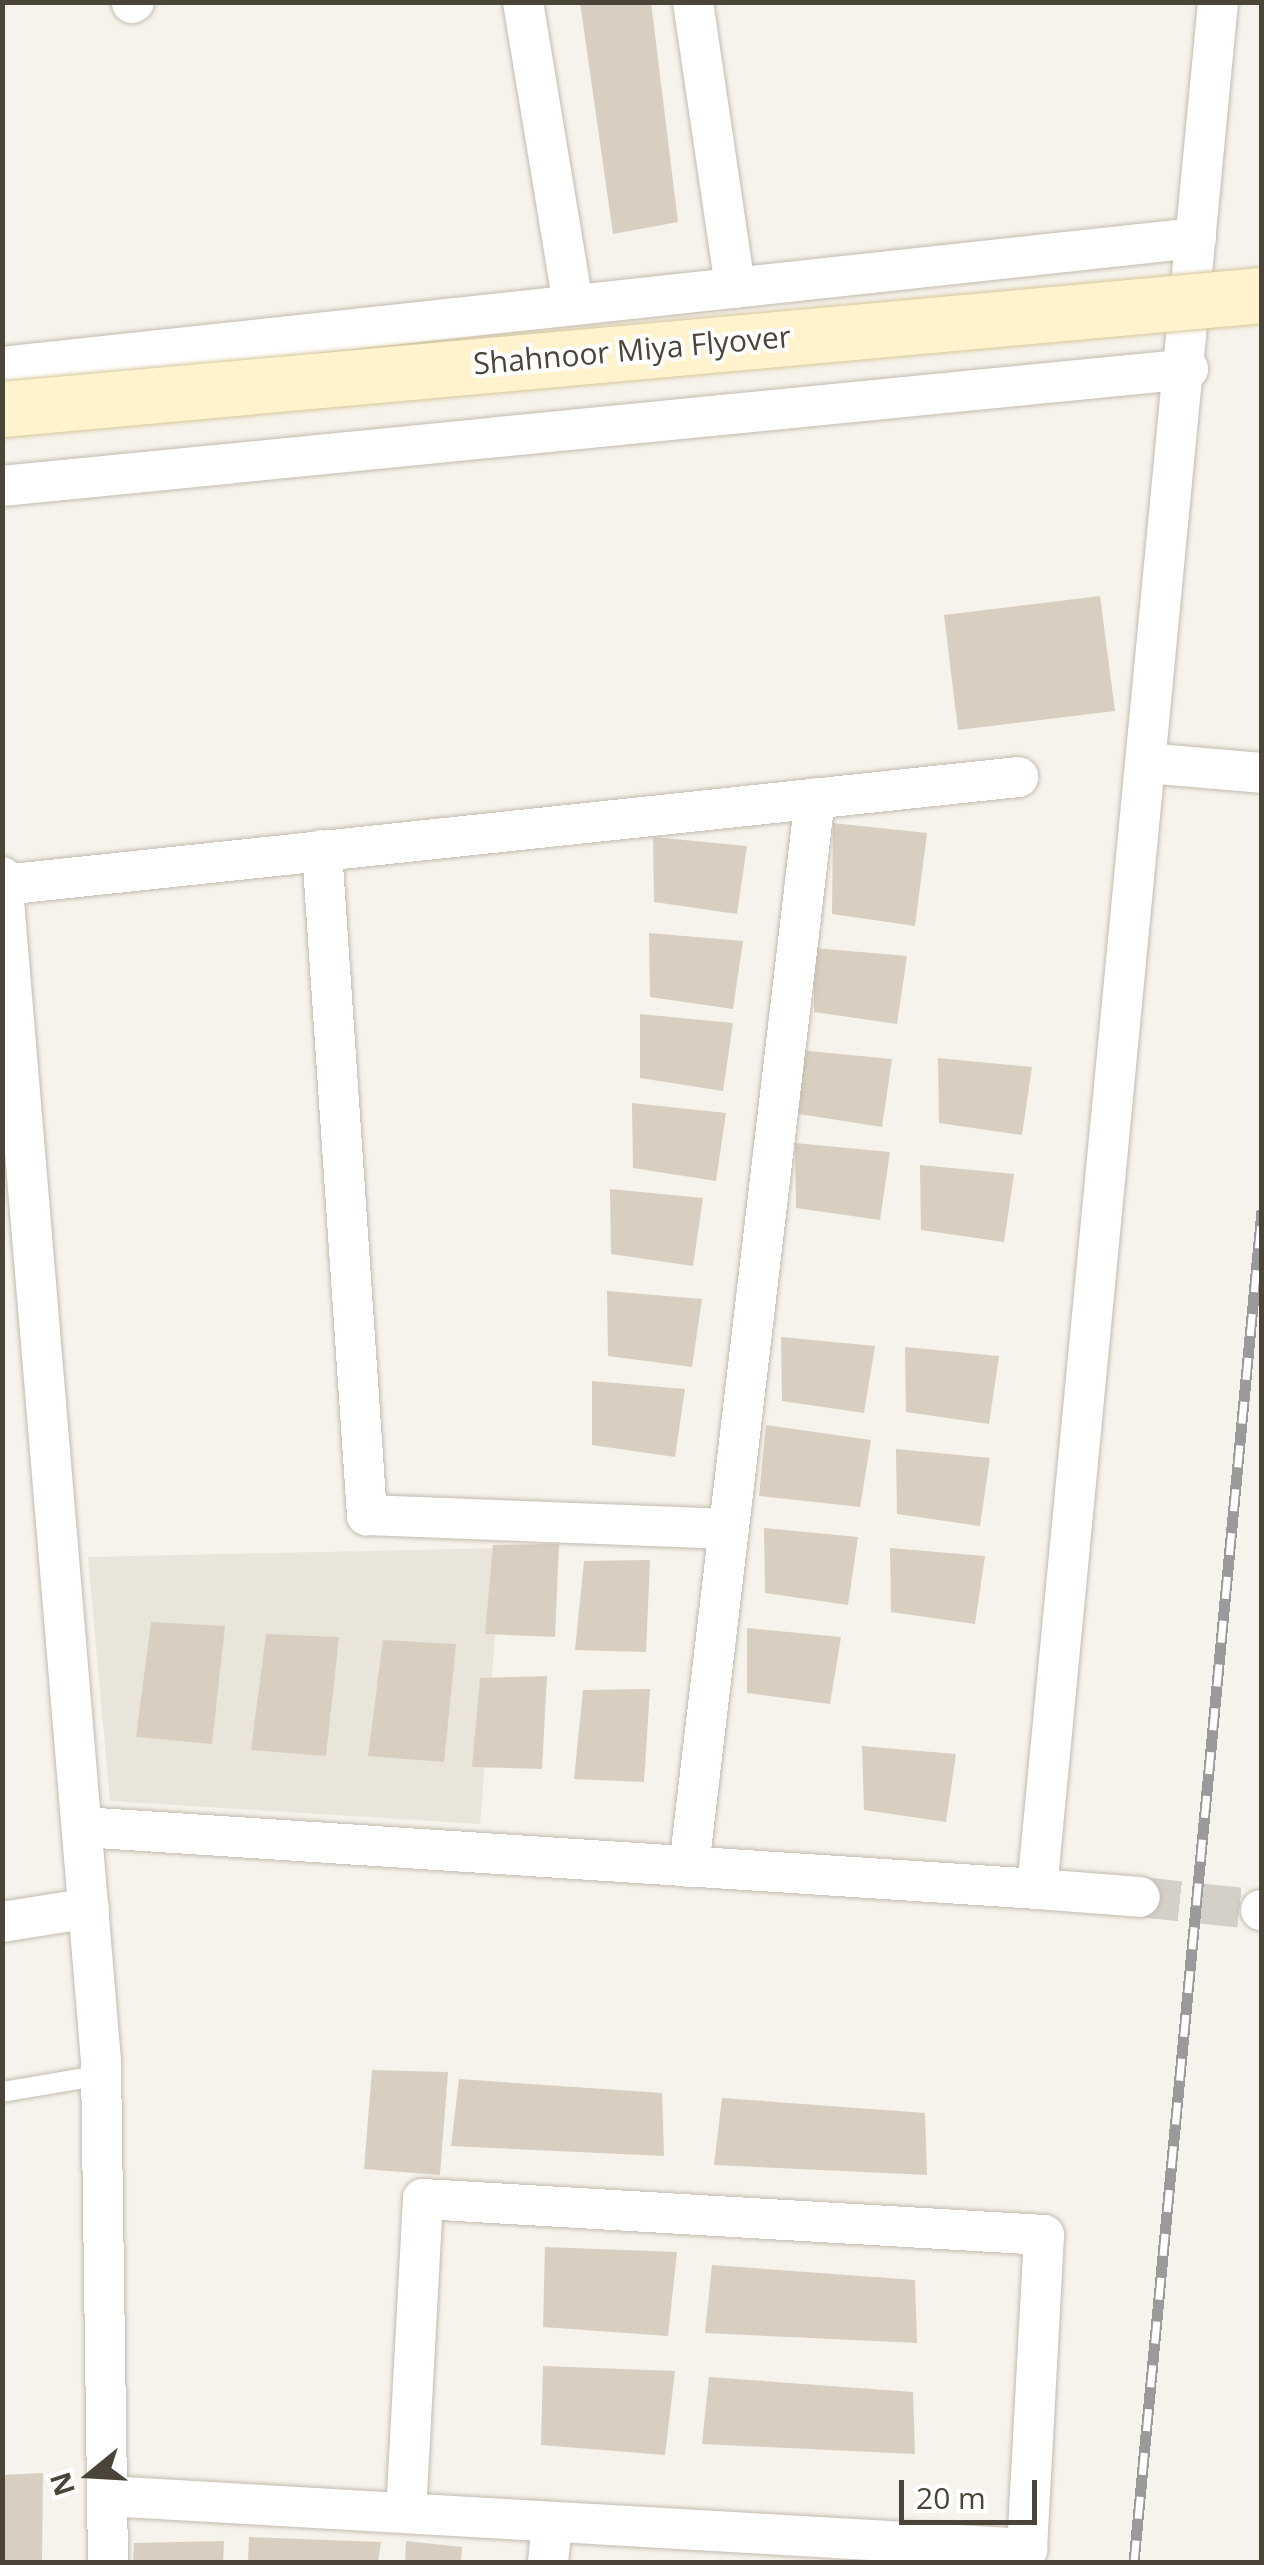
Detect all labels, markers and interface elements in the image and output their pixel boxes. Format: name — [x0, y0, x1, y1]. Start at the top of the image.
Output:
street label: Shahnoor Miya Flyover — [472, 318, 792, 382]
north arrow — [40, 2425, 140, 2525]
scale bar — [904, 2460, 1042, 2522]
text: N — [40, 2468, 83, 2501]
text: 20 m — [916, 2477, 986, 2518]

